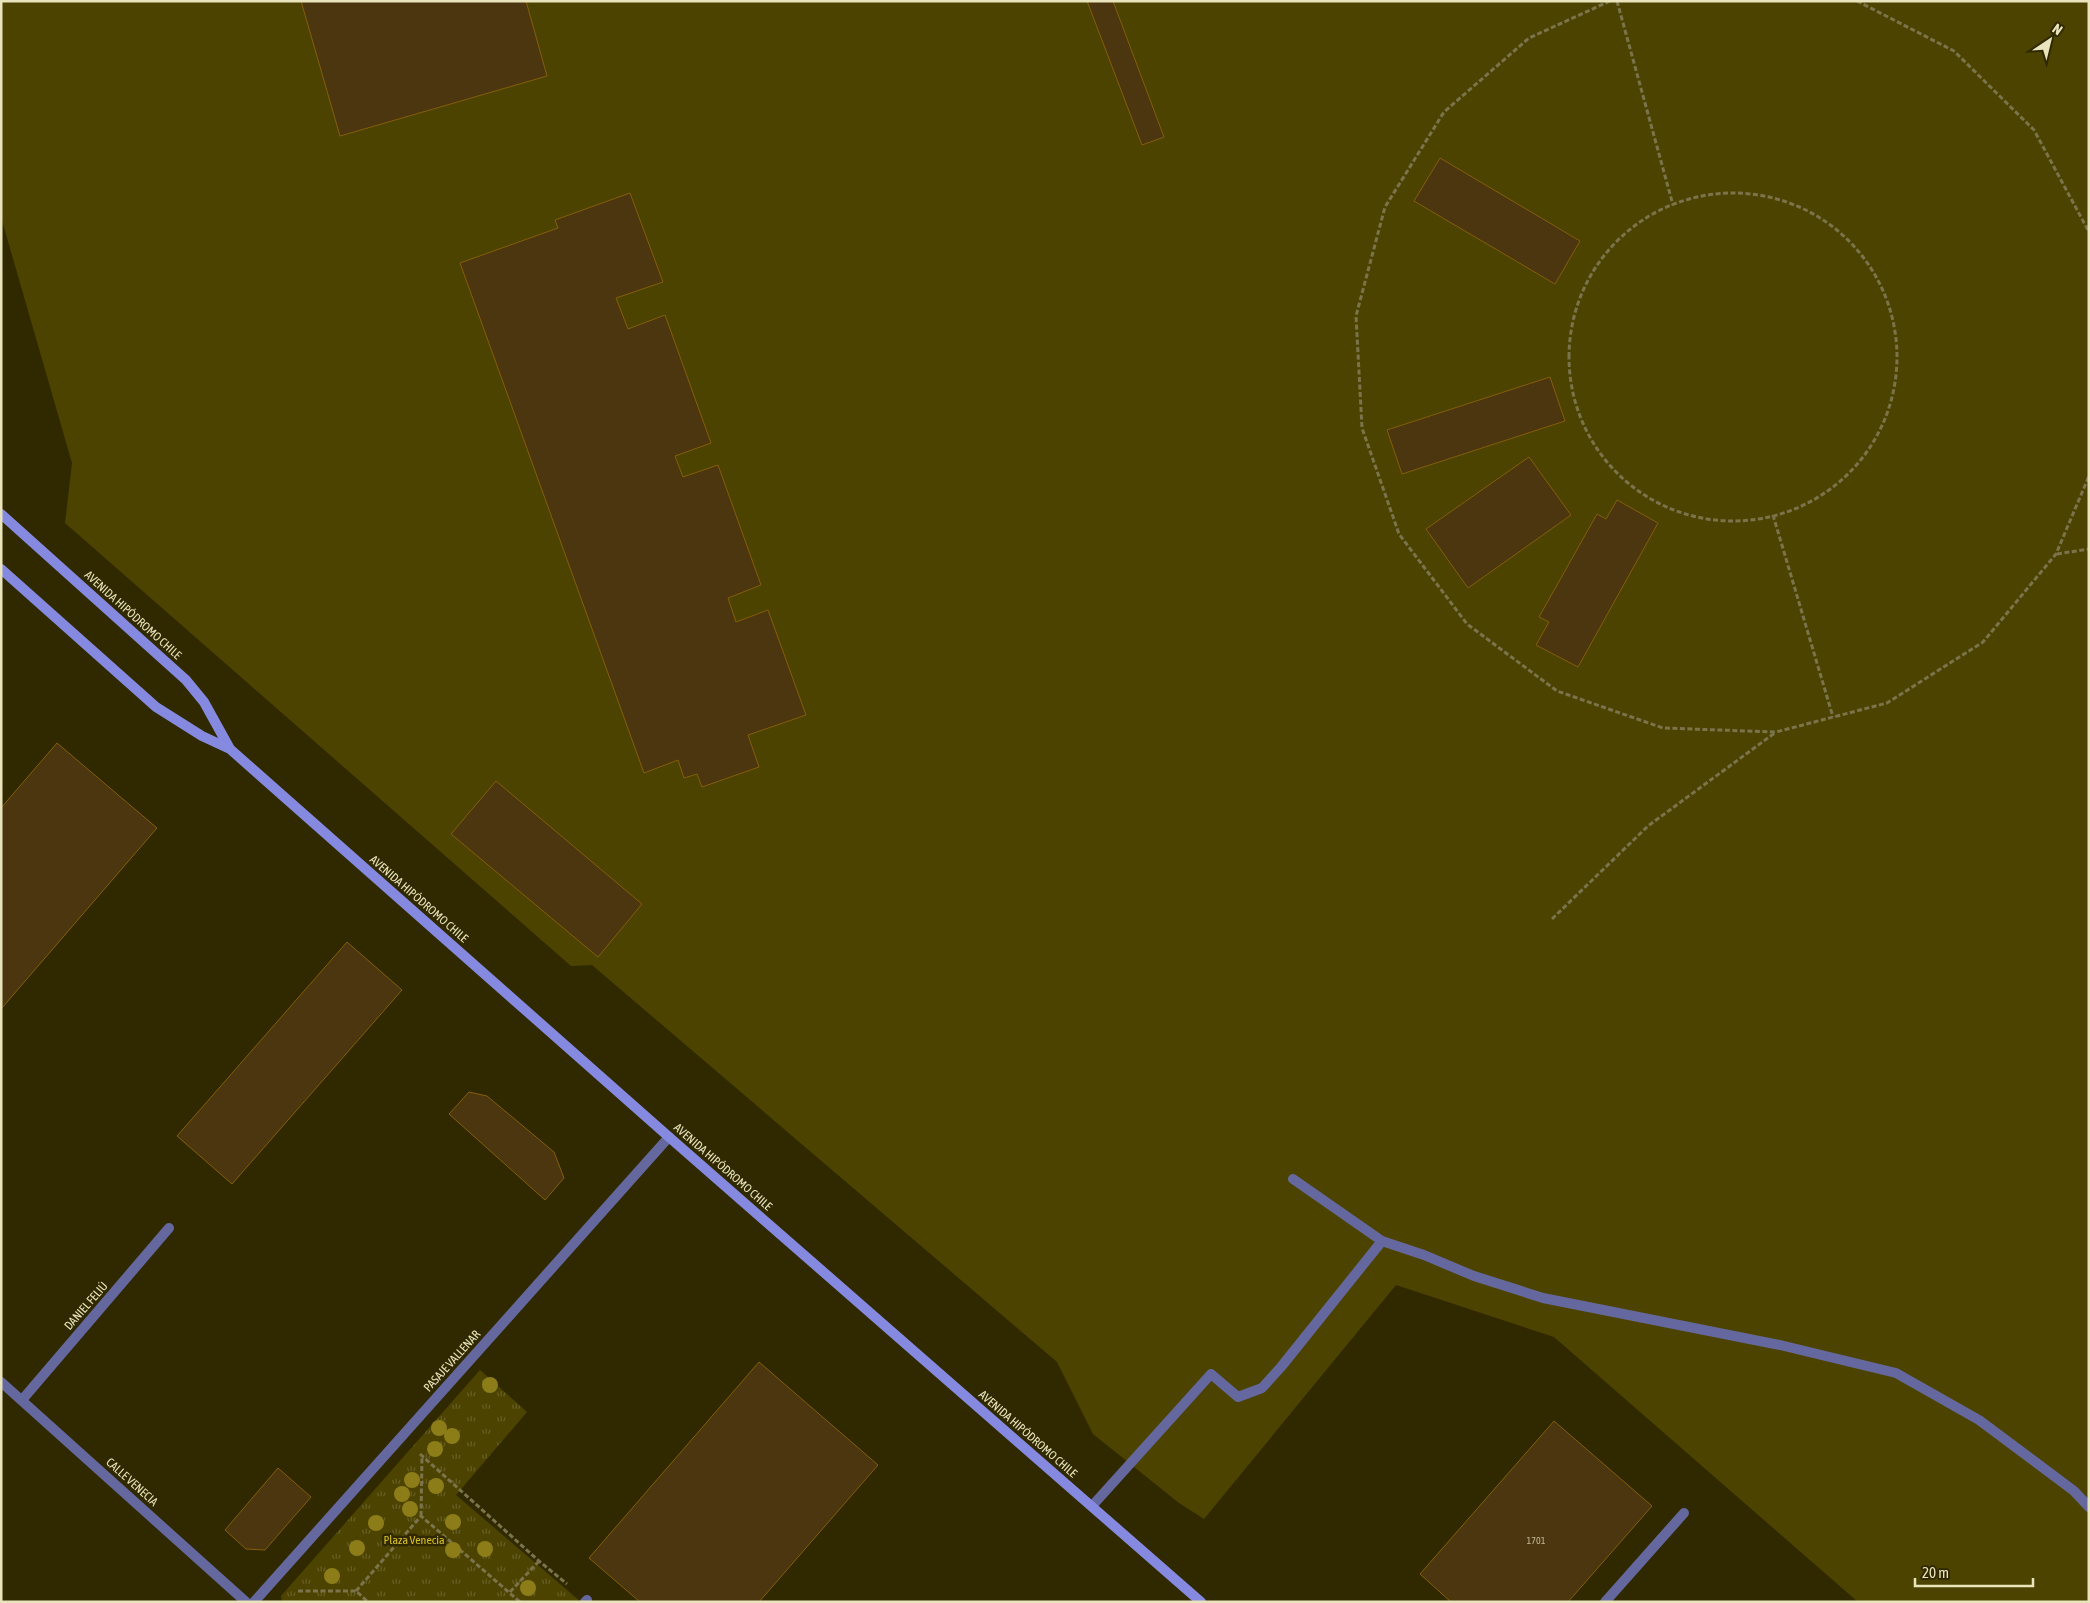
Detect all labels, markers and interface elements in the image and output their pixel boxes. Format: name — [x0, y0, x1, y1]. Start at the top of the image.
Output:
north arrow — [2025, 15, 2075, 65]
text: N — [2049, 20, 2065, 38]
street label: AVENIDA HIPÓDROMO CHILE — [82, 568, 184, 662]
street label: AVENIDA HIPÓDROMO CHILE — [367, 853, 471, 945]
street label: AVENIDA HIPÓDROMO CHILE — [671, 1121, 775, 1213]
street label: DANIEL FELIÚ — [61, 1279, 111, 1333]
street label: PASAJE VALLENAR — [421, 1327, 483, 1395]
street label: AVENIDA HIPÓDROMO CHILE — [976, 1388, 1080, 1480]
street label: CALLE VENECIA — [103, 1455, 161, 1509]
park label: Plaza Venecia — [383, 1533, 445, 1547]
house number: 1701 — [1527, 1535, 1546, 1546]
scale bar — [1915, 1556, 2032, 1588]
text: 20 m — [1922, 1564, 1949, 1581]

